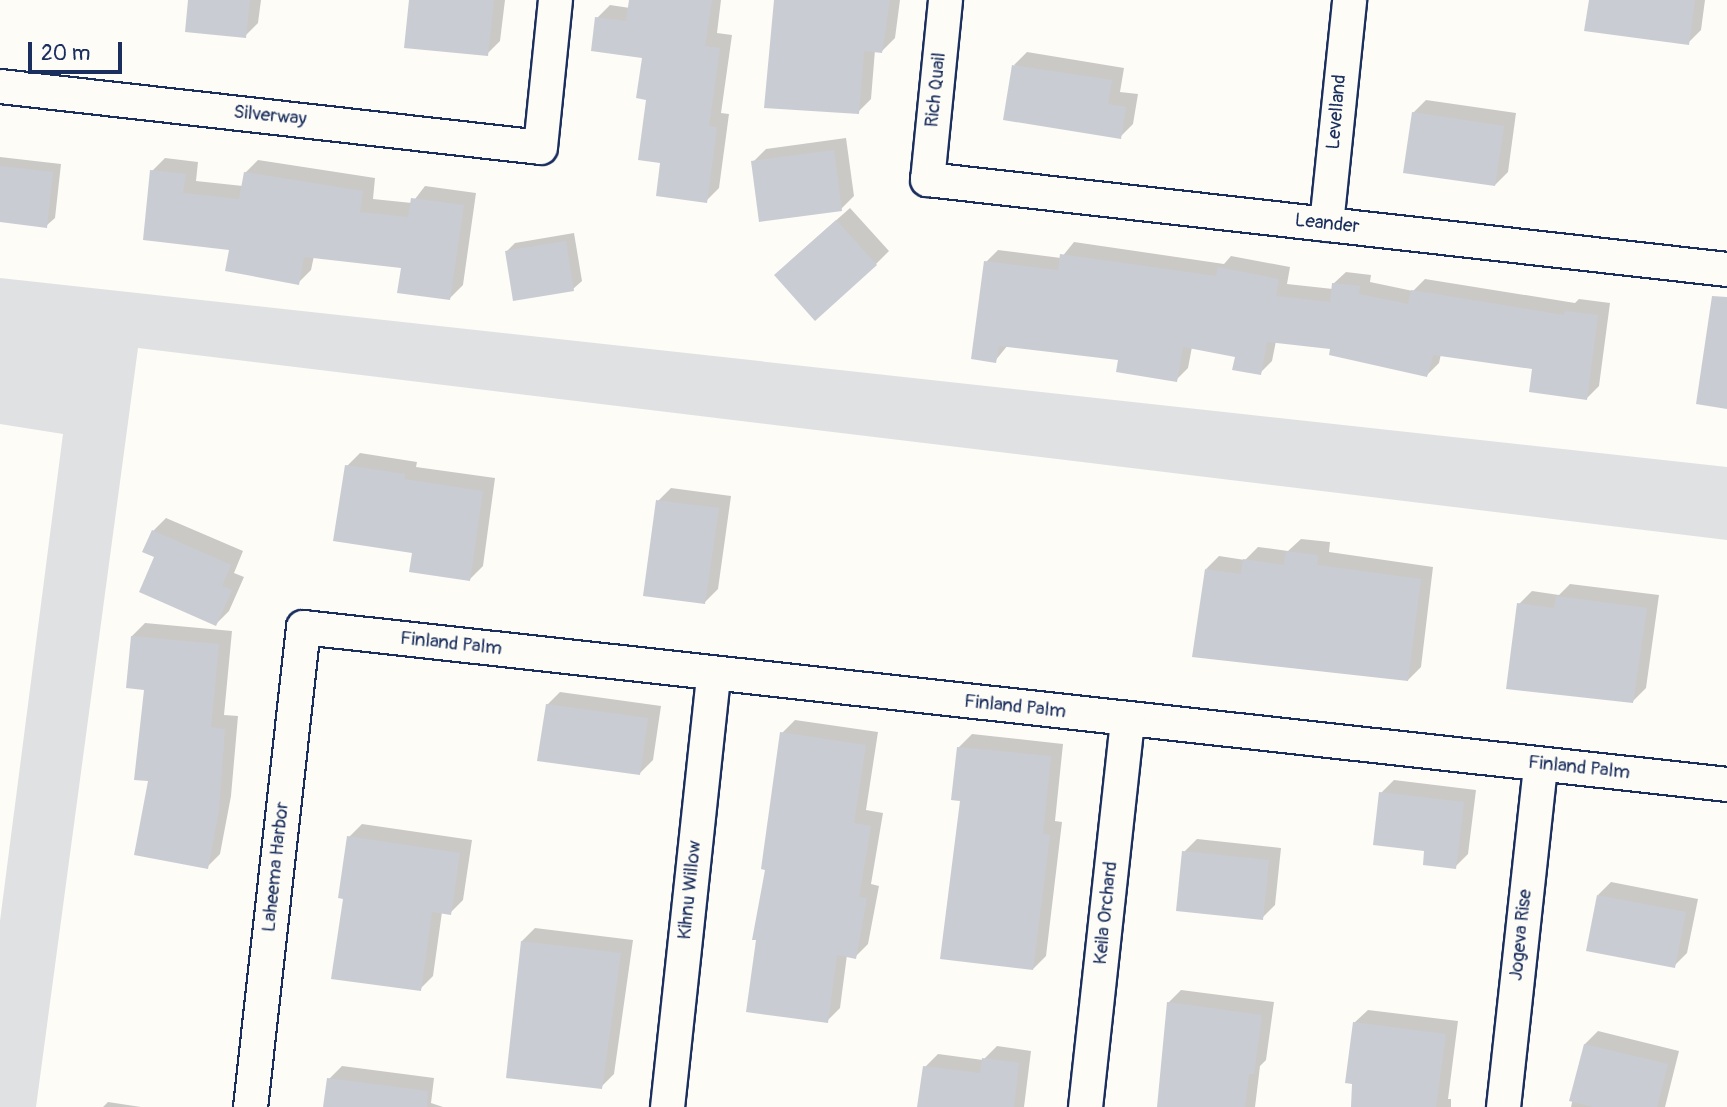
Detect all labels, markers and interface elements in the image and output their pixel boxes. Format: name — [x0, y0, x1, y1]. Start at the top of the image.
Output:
scale bar — [32, 28, 126, 72]
text: 20 m — [41, 40, 90, 67]
street label: Rich Quail — [921, 52, 951, 128]
street label: Levelland — [1322, 73, 1352, 151]
street label: Silverway — [232, 101, 308, 131]
street label: Leander — [1294, 209, 1360, 239]
street label: Finland Palm — [399, 627, 503, 661]
street label: Finland Palm — [963, 690, 1067, 724]
street label: Finland Palm — [1527, 751, 1631, 785]
street label: Laheema Harbor — [258, 801, 294, 933]
street label: Kihnu Willow — [673, 839, 707, 941]
street label: Keila Orchard — [1089, 860, 1123, 966]
street label: Jogeva Rise — [1505, 888, 1537, 982]

